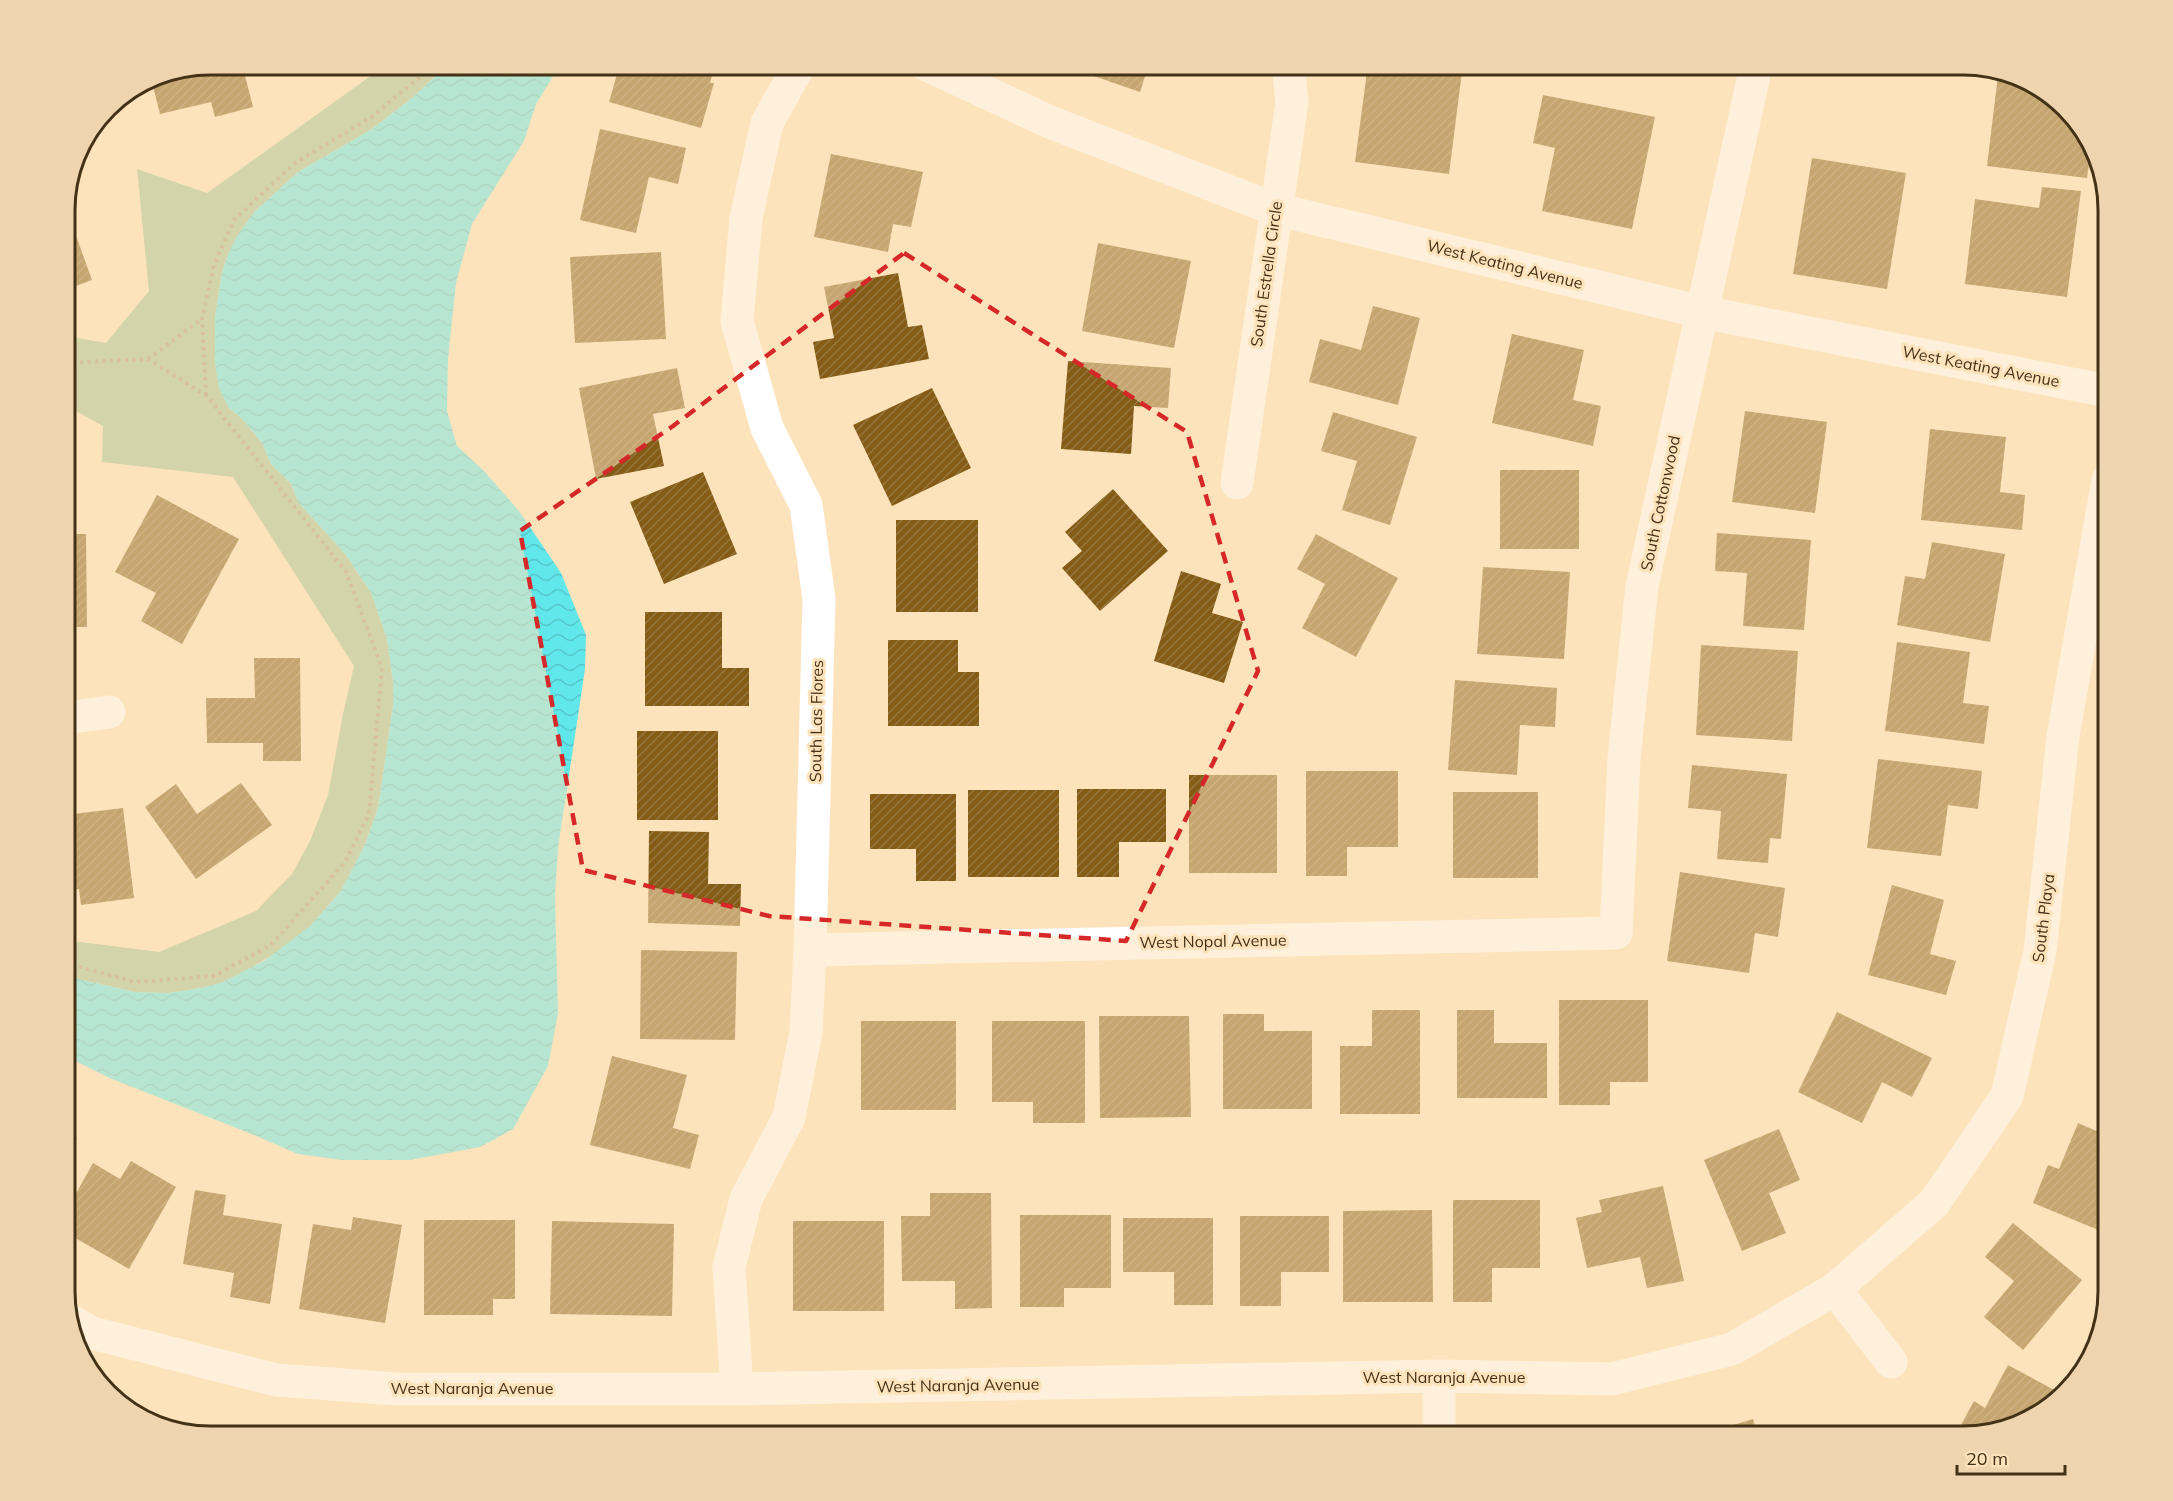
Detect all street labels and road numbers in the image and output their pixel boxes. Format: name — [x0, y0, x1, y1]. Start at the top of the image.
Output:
street label: South Estrella Circle — [1246, 200, 1286, 348]
street label: West Keating Avenue — [1425, 235, 1585, 293]
street label: West Keating Avenue — [1901, 341, 2061, 391]
street label: South Cottonwood — [1636, 433, 1684, 573]
street label: South Las Flores — [805, 660, 827, 782]
street label: South Playa — [2028, 873, 2058, 963]
street label: West Nopal Avenue — [1139, 930, 1287, 952]
street label: West Naranja Avenue — [1363, 1367, 1525, 1387]
street label: West Naranja Avenue — [876, 1374, 1040, 1396]
street label: West Naranja Avenue — [391, 1378, 553, 1398]

